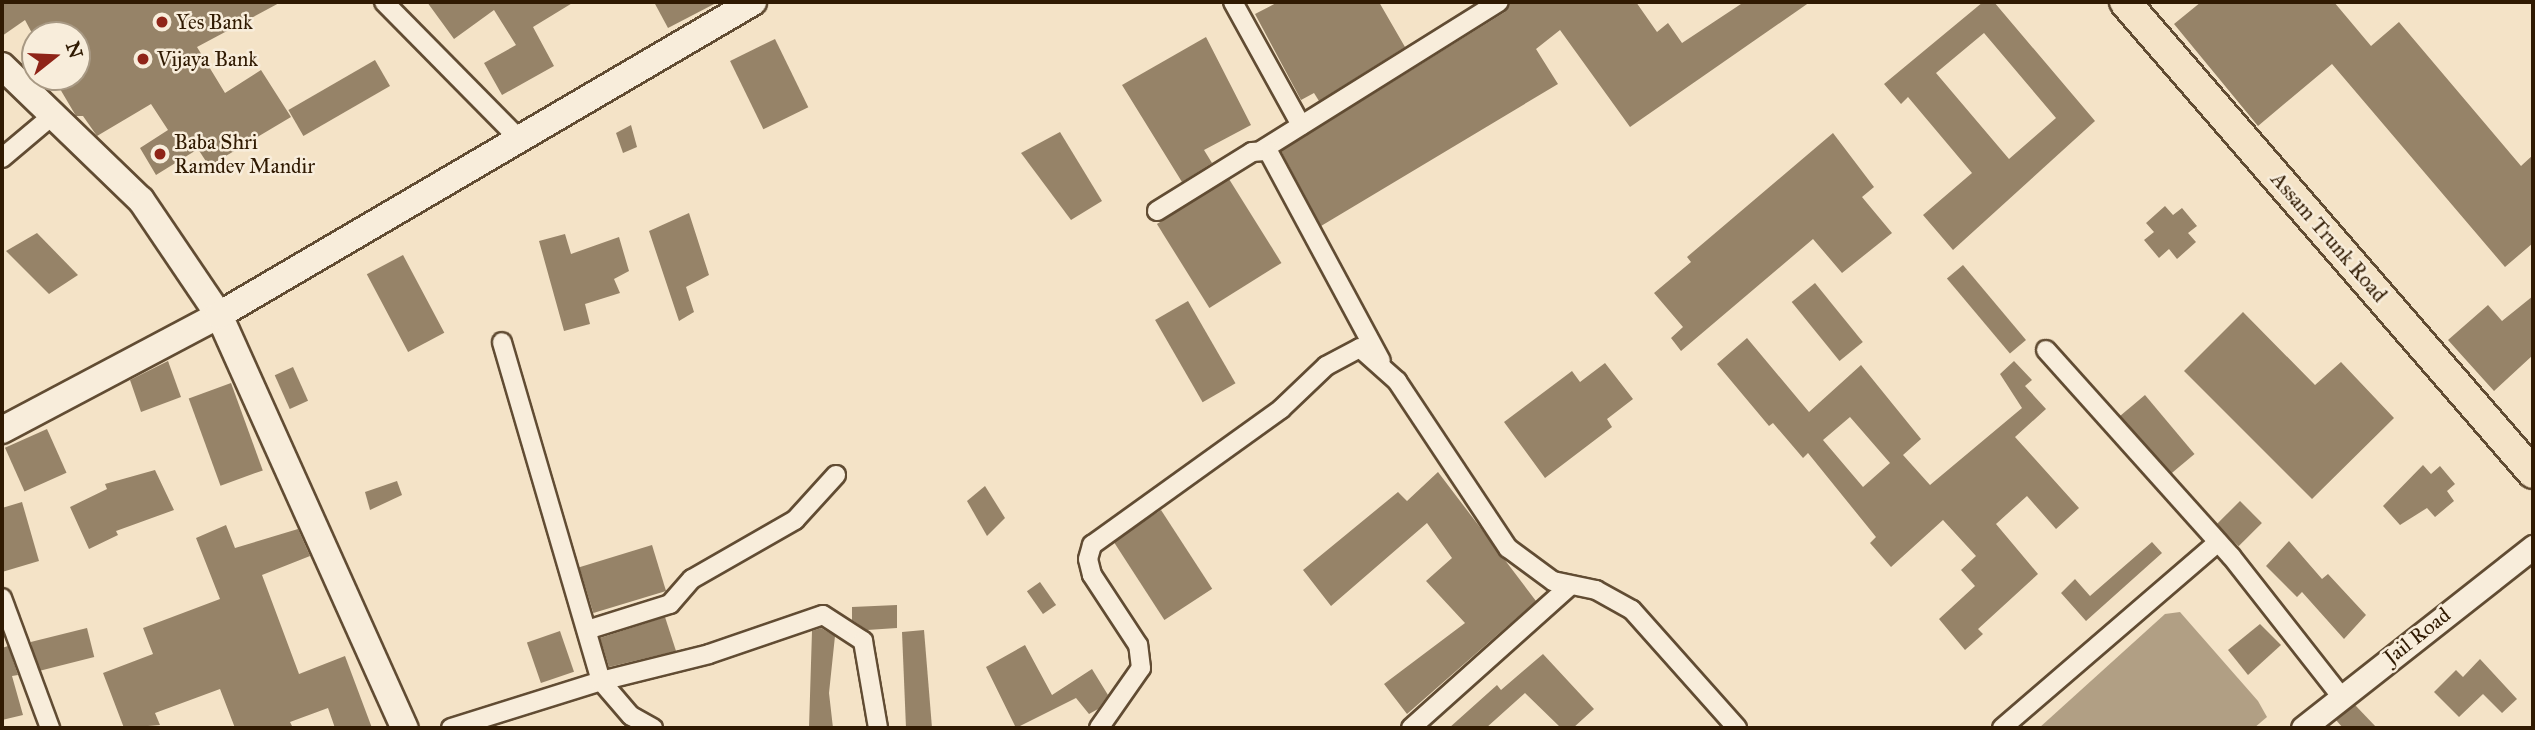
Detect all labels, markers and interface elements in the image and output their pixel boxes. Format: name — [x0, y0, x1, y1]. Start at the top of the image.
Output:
place label: Yes Bank — [176, 9, 253, 35]
marker: Yes Bank — [154, 14, 170, 30]
north arrow — [21, 21, 91, 91]
text: N — [61, 39, 88, 61]
place label: Vijaya Bank — [157, 46, 258, 72]
marker: Vijaya Bank — [135, 51, 151, 67]
place label: Baba Shri Ramdev Mandir — [174, 129, 315, 179]
marker: Baba Shri Ramdev Mandir — [152, 146, 168, 162]
street label: Assam Trunk Road — [2266, 167, 2392, 307]
street label: Jail Road — [2379, 602, 2455, 670]

